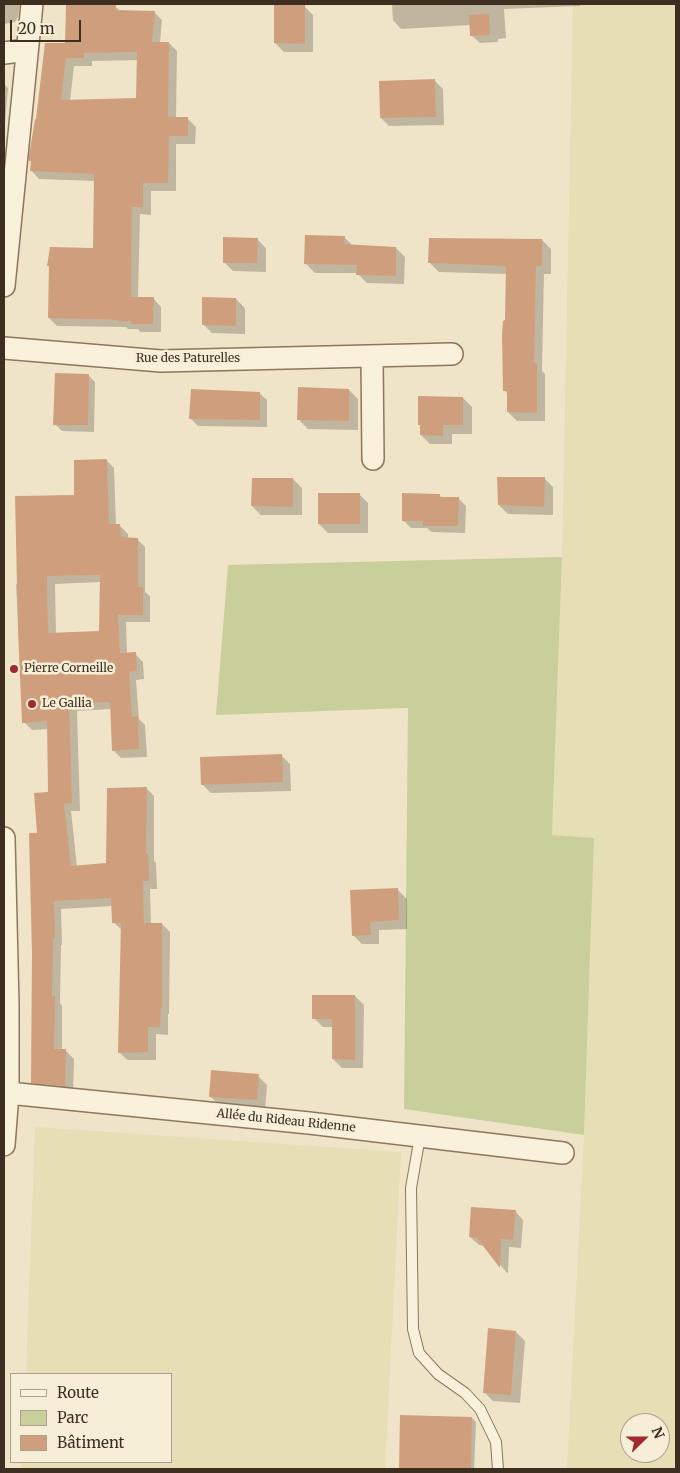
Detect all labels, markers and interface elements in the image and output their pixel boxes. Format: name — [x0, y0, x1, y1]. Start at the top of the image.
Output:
scale bar — [12, 10, 84, 42]
text: 20 m — [18, 19, 55, 38]
street label: Rue des Paturelles — [136, 352, 240, 366]
place label: Pierre Corneille — [24, 662, 113, 676]
marker: Pierre Corneille — [8, 663, 20, 675]
place label: Le Gallia — [42, 697, 92, 711]
marker: Le Gallia — [26, 698, 38, 710]
street label: Allée du Rideau Ridenne — [216, 1107, 356, 1135]
legend — [10, 1373, 172, 1463]
text: Route — [57, 1383, 99, 1402]
text: Parc — [57, 1408, 88, 1427]
north arrow — [620, 1413, 670, 1463]
text: N — [648, 1424, 668, 1441]
text: Bâtiment — [57, 1433, 124, 1452]

